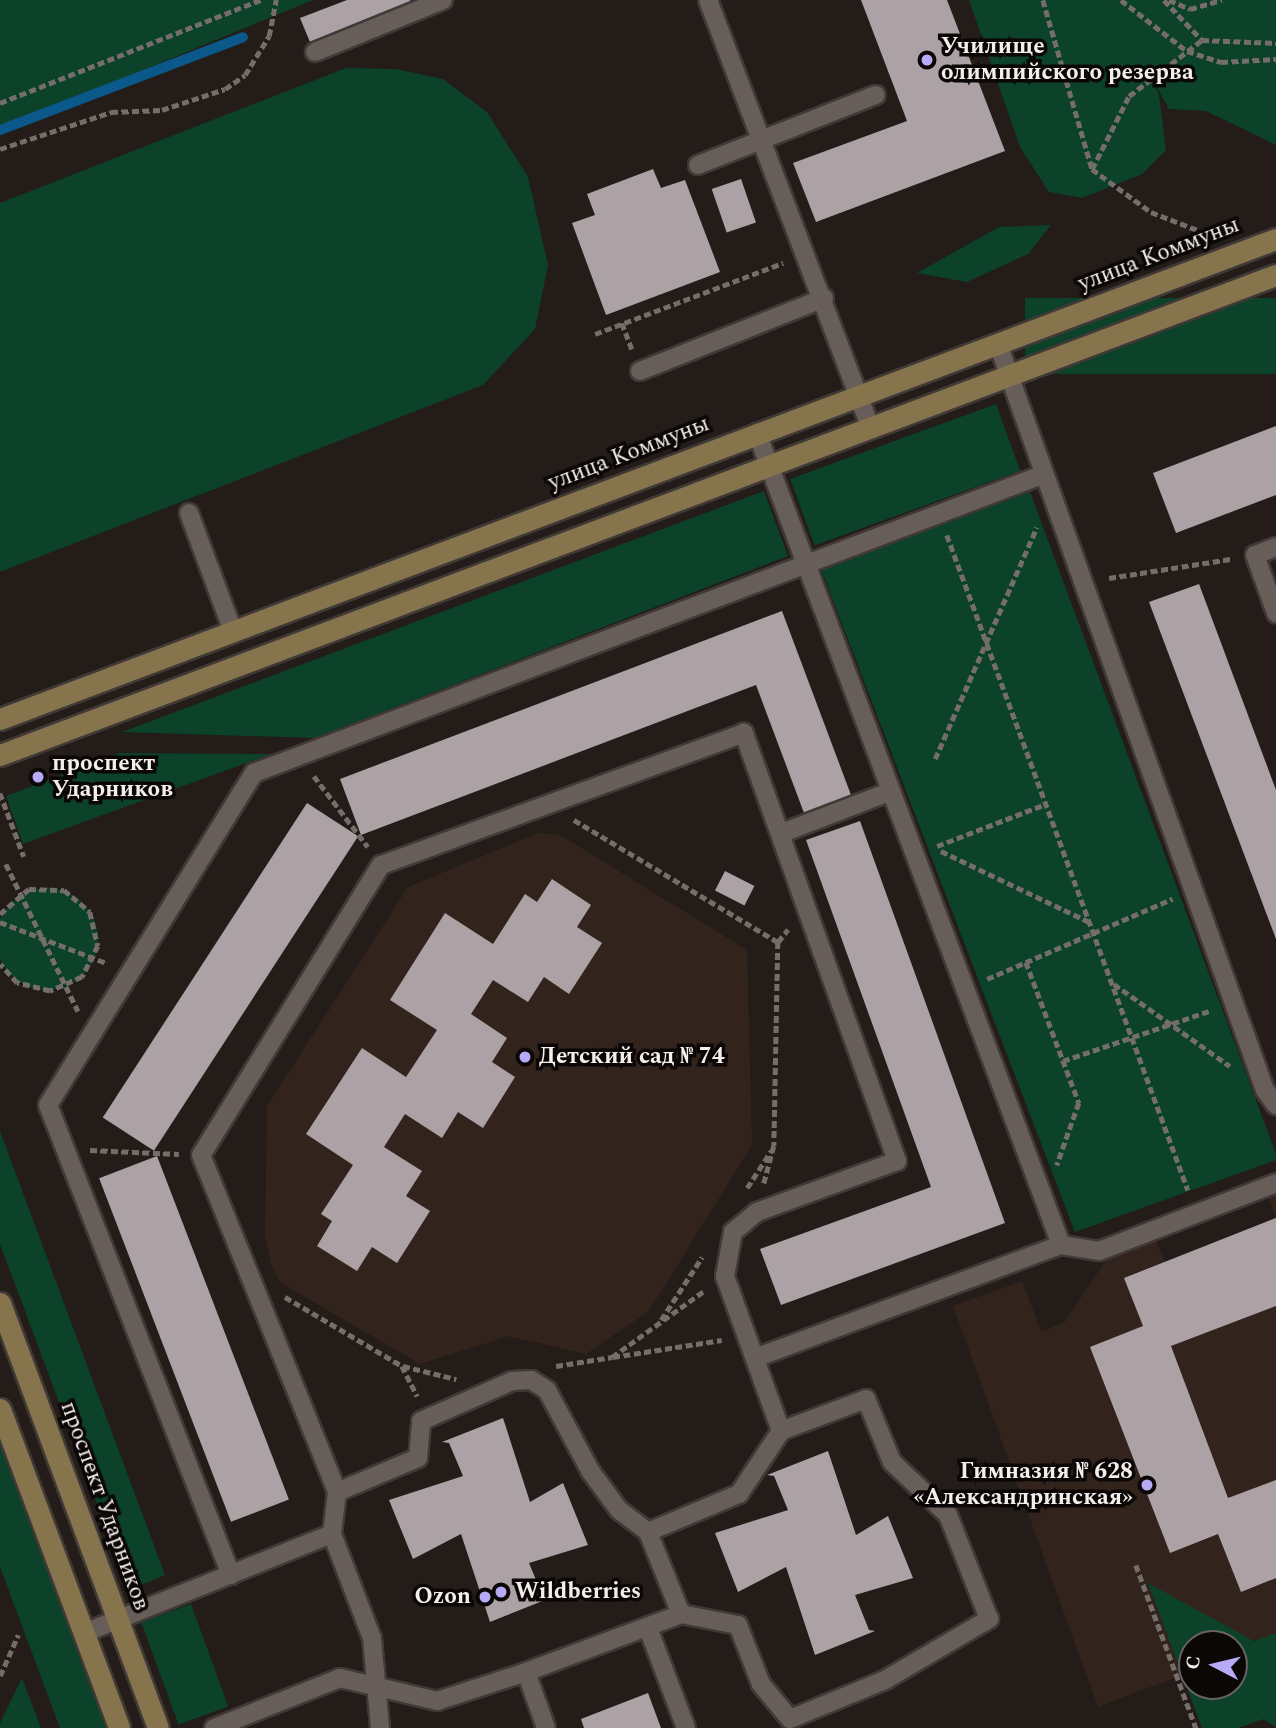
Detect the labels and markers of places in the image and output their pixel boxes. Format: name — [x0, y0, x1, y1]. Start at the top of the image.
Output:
place label: Училище олимпийского резерва — [941, 33, 1194, 87]
marker: Училище олимпийского резерва — [919, 52, 935, 68]
place label: проспект Ударников — [52, 750, 173, 804]
marker: проспект Ударников — [30, 769, 46, 785]
place label: Детский сад № 74 — [539, 1043, 725, 1071]
marker: Детский сад № 74 — [517, 1049, 533, 1065]
place label: Гимназия № 628 «Александринская» — [914, 1458, 1133, 1512]
marker: Гимназия № 628 «Александринская» — [1139, 1477, 1155, 1493]
place label: Wildberries — [515, 1578, 641, 1606]
place label: Ozon — [415, 1583, 471, 1611]
marker: Wildberries — [493, 1584, 509, 1600]
marker: Ozon — [477, 1589, 493, 1605]

